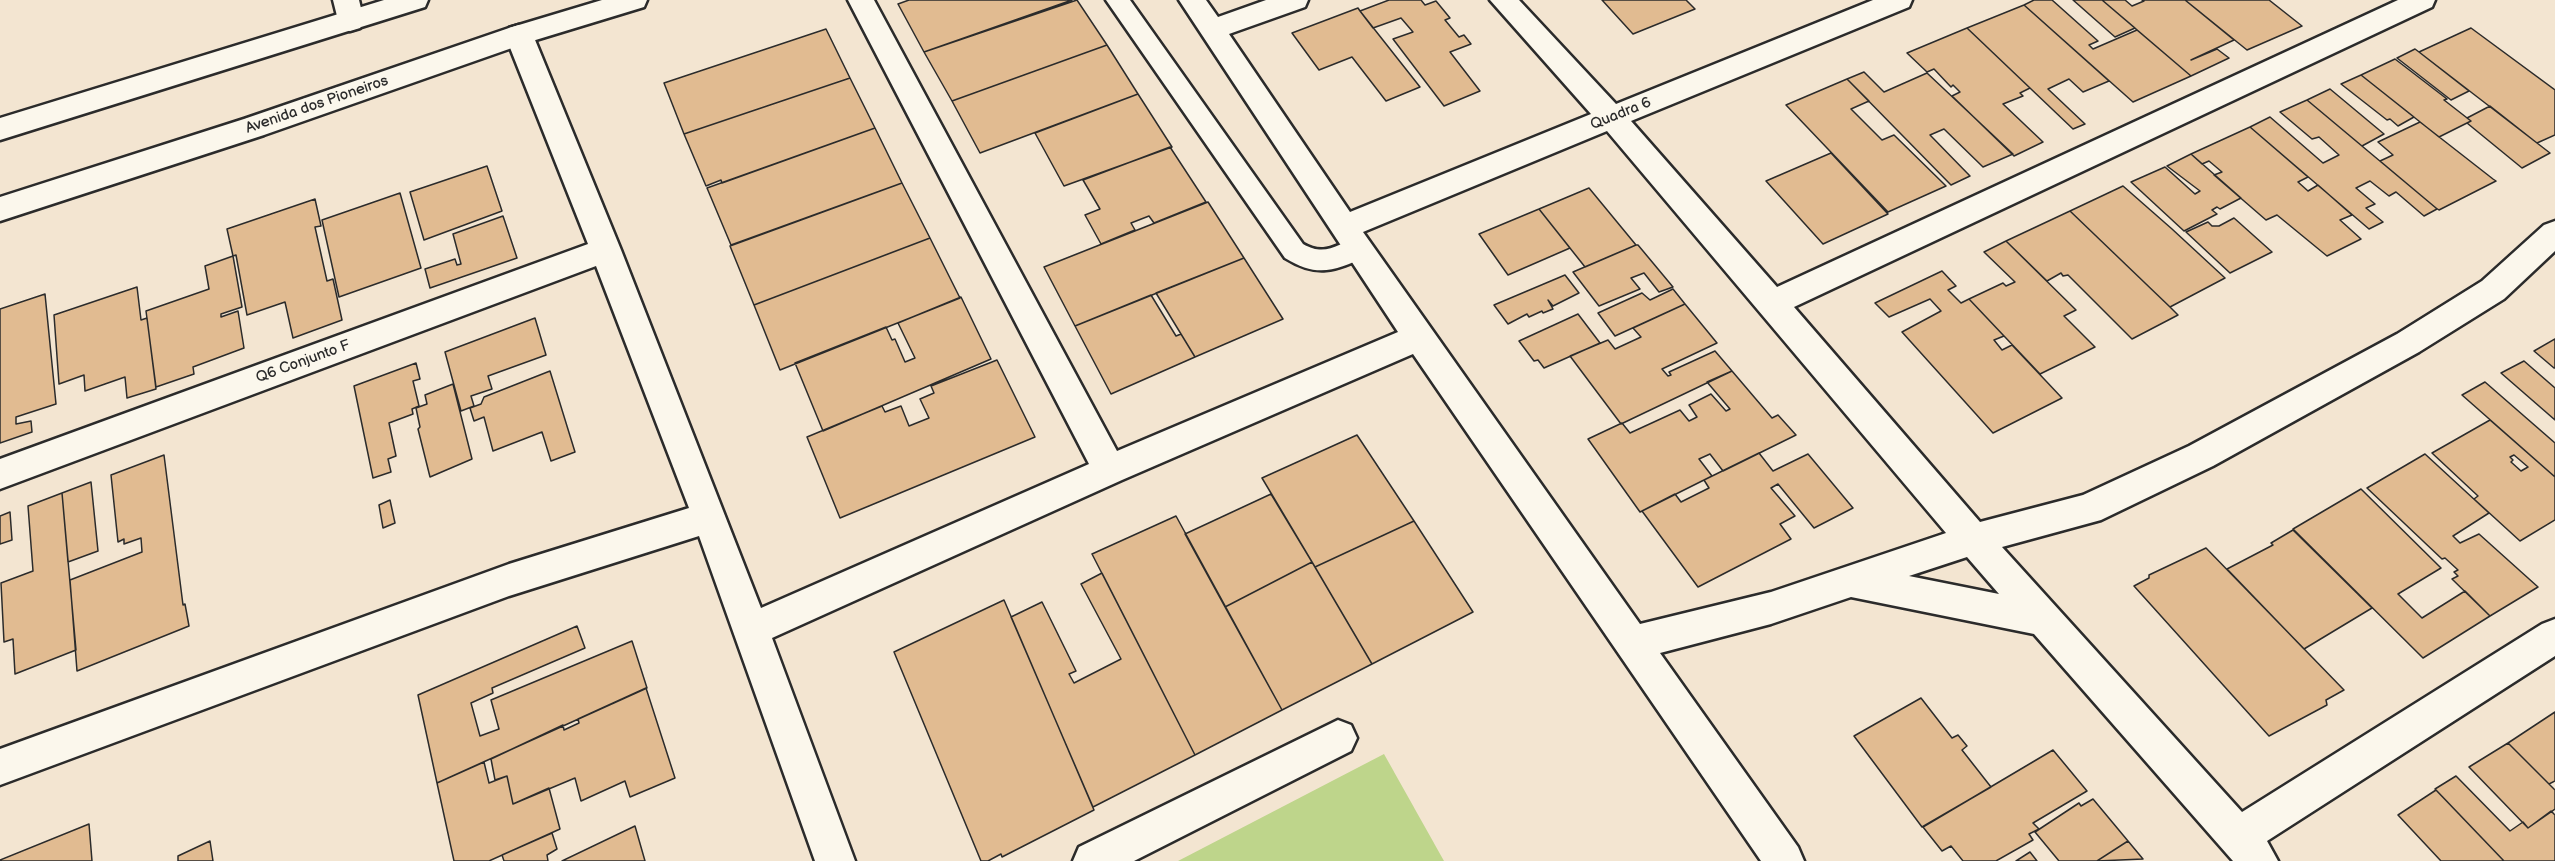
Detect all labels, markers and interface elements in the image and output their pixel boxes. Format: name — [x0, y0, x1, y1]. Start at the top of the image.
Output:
street label: Avenida dos Pioneiros — [243, 72, 391, 138]
street label: Quadra 6 — [1588, 94, 1654, 134]
street label: Q6 Conjunto F — [254, 337, 352, 387]

